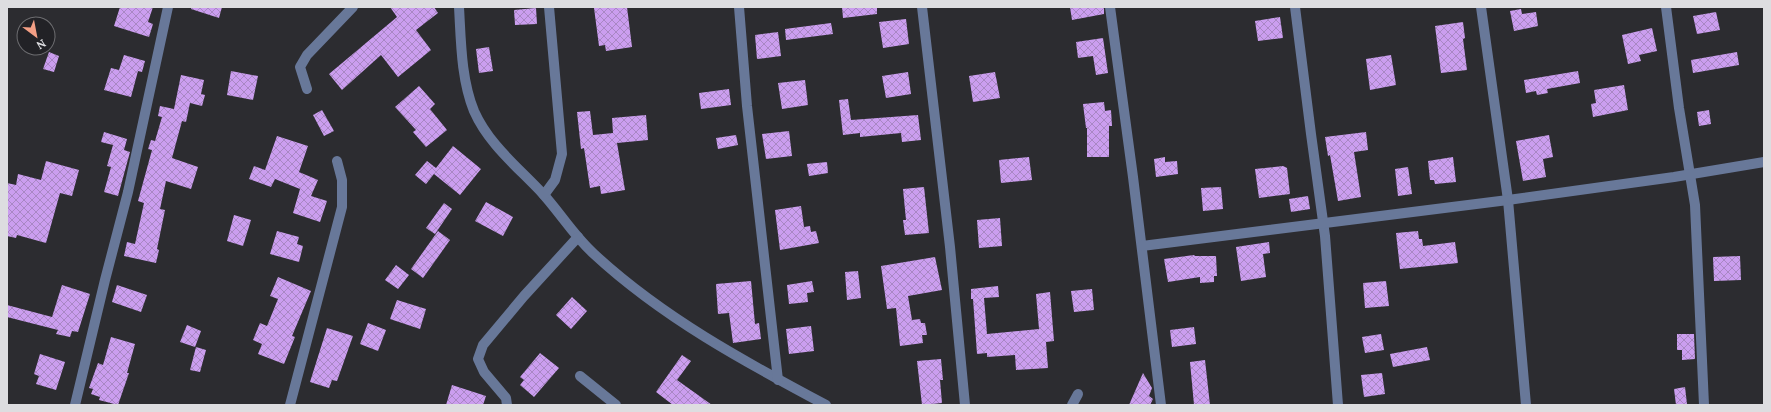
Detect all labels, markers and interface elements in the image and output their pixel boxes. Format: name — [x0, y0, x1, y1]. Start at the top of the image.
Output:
north arrow — [16, 16, 56, 56]
text: N — [34, 36, 49, 53]

